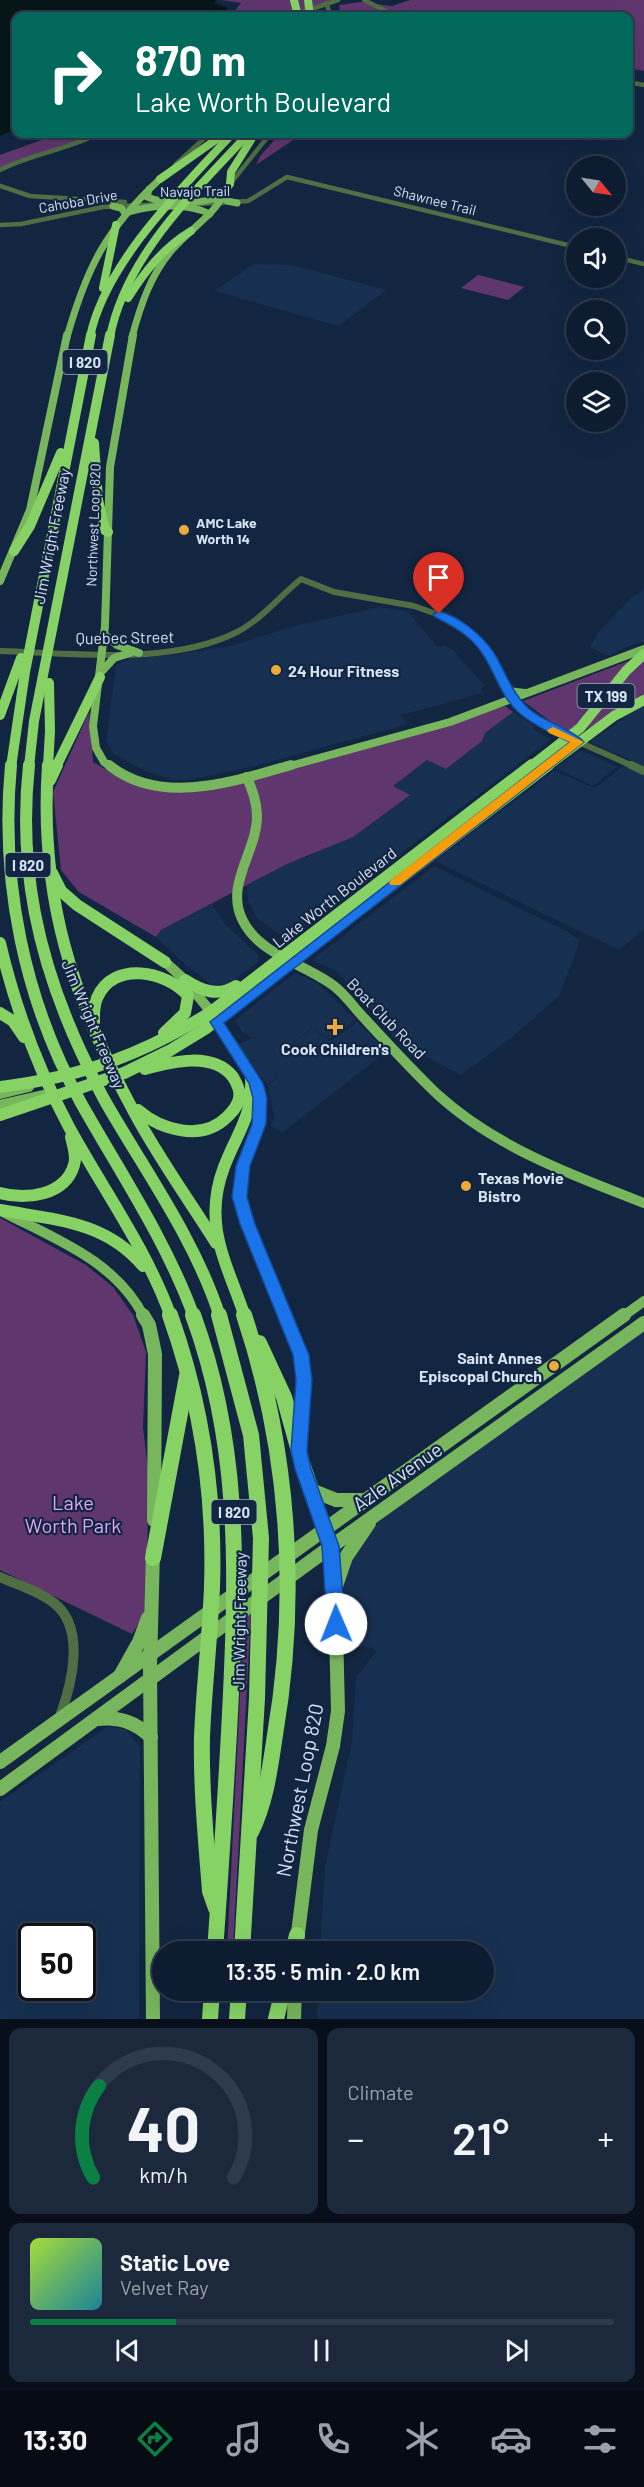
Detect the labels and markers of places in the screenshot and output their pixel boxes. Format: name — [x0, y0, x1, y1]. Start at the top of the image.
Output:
place label: AMC Lake Worth 14 — [196, 514, 257, 547]
marker: AMC Lake Worth 14 — [177, 523, 191, 537]
pin — [413, 552, 464, 614]
place label: 24 Hour Fitness — [288, 661, 399, 680]
marker: 24 Hour Fitness — [269, 663, 283, 677]
marker: Cook Children's — [326, 1018, 344, 1036]
place label: Cook Children's — [281, 1039, 389, 1058]
place label: Texas Movie Bistro — [478, 1168, 564, 1205]
marker: Texas Movie Bistro — [459, 1179, 473, 1193]
place label: Saint Annes Episcopal Church — [419, 1348, 542, 1385]
marker: Saint Annes Episcopal Church — [547, 1359, 561, 1373]

